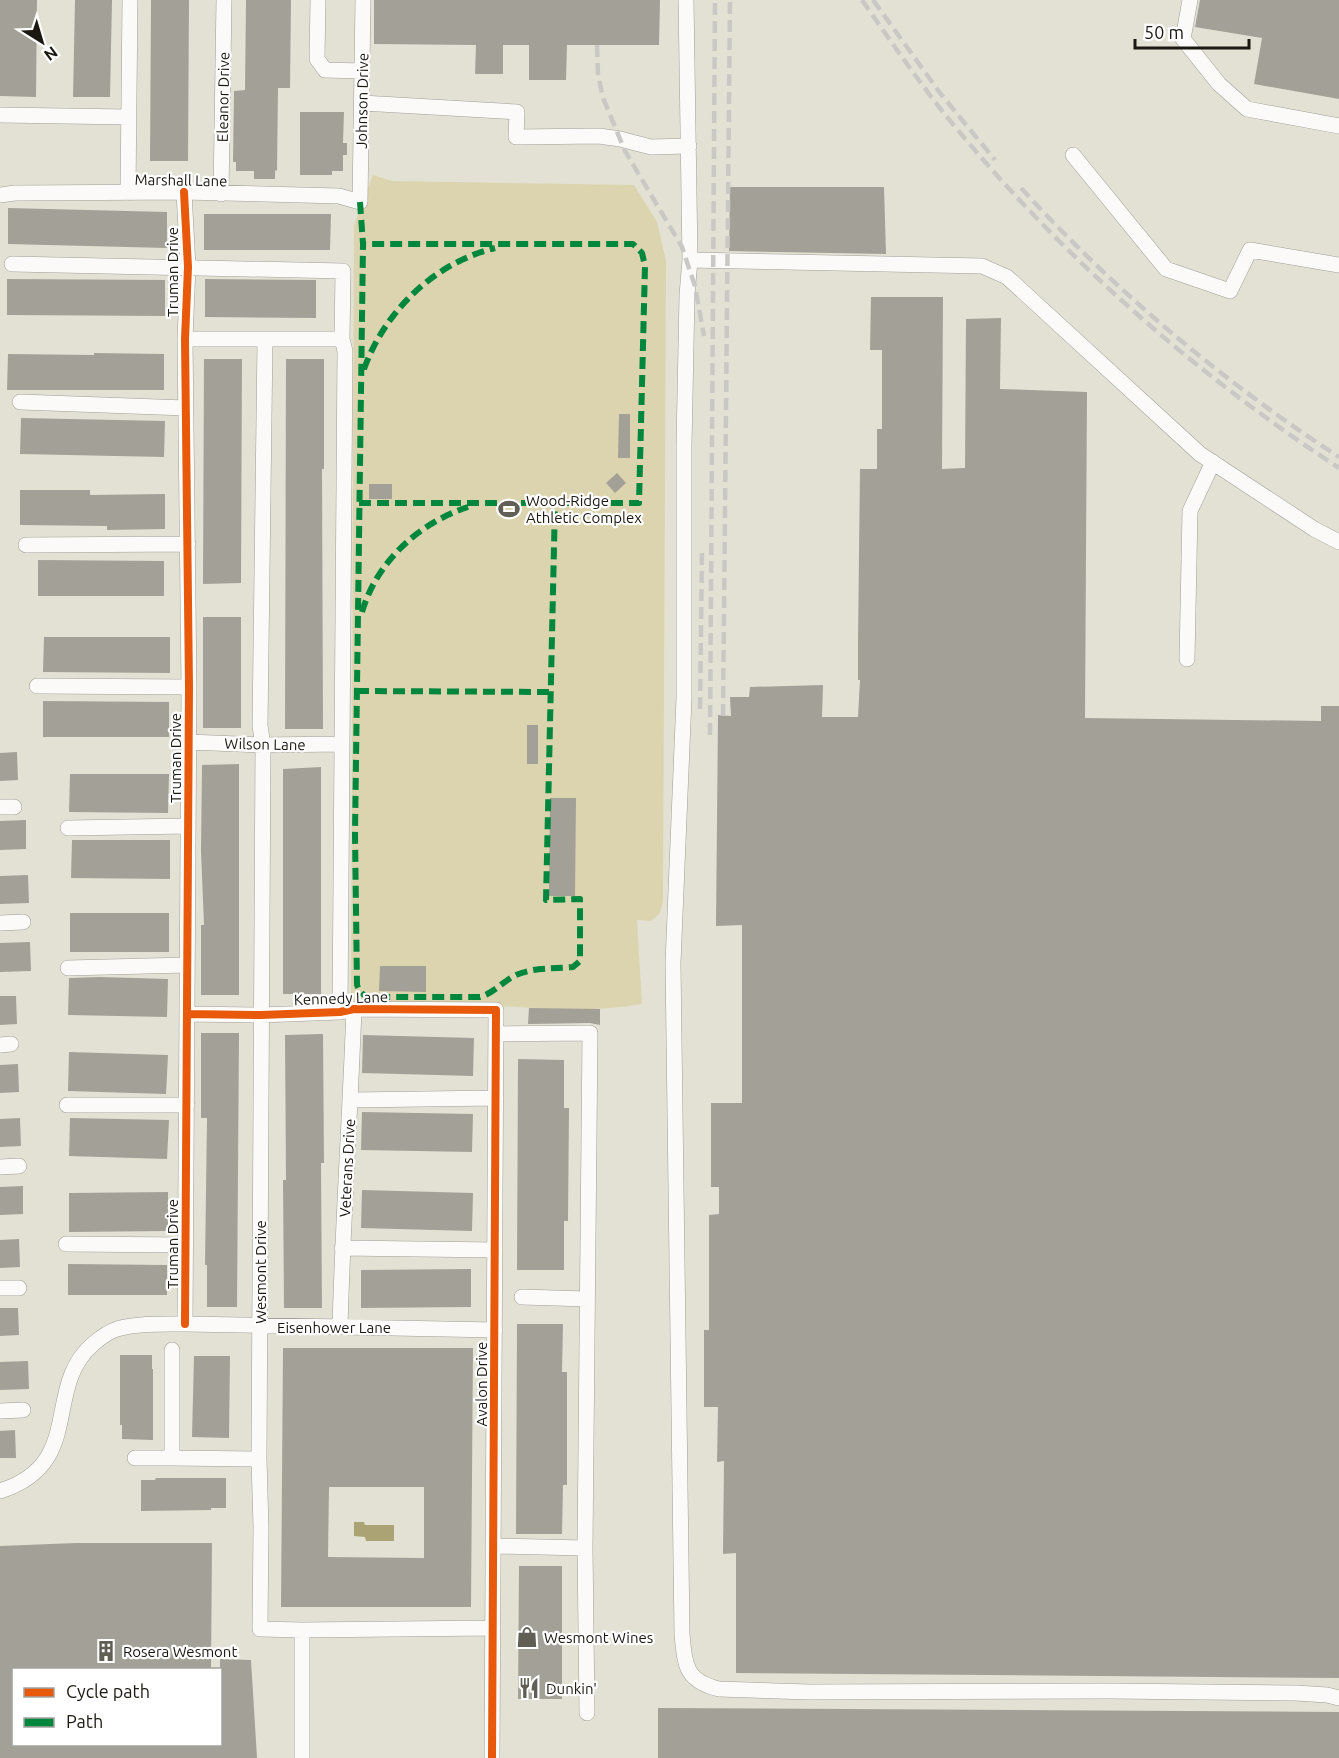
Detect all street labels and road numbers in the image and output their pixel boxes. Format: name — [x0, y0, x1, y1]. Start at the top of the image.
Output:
street label: Eleanor Drive — [214, 52, 232, 142]
street label: Johnson Drive — [353, 53, 371, 149]
street label: Marshall Lane — [134, 171, 228, 189]
street label: Truman Drive — [164, 227, 181, 317]
street label: Truman Drive — [167, 713, 184, 803]
street label: Wilson Lane — [224, 735, 306, 753]
street label: Kennedy Lane — [294, 988, 388, 1008]
street label: Veterans Drive — [336, 1118, 358, 1218]
street label: Truman Drive — [164, 1199, 181, 1289]
street label: Wesmont Drive — [252, 1220, 269, 1324]
street label: Eisenhower Lane — [277, 1319, 391, 1336]
street label: Avalon Drive — [473, 1342, 490, 1426]

